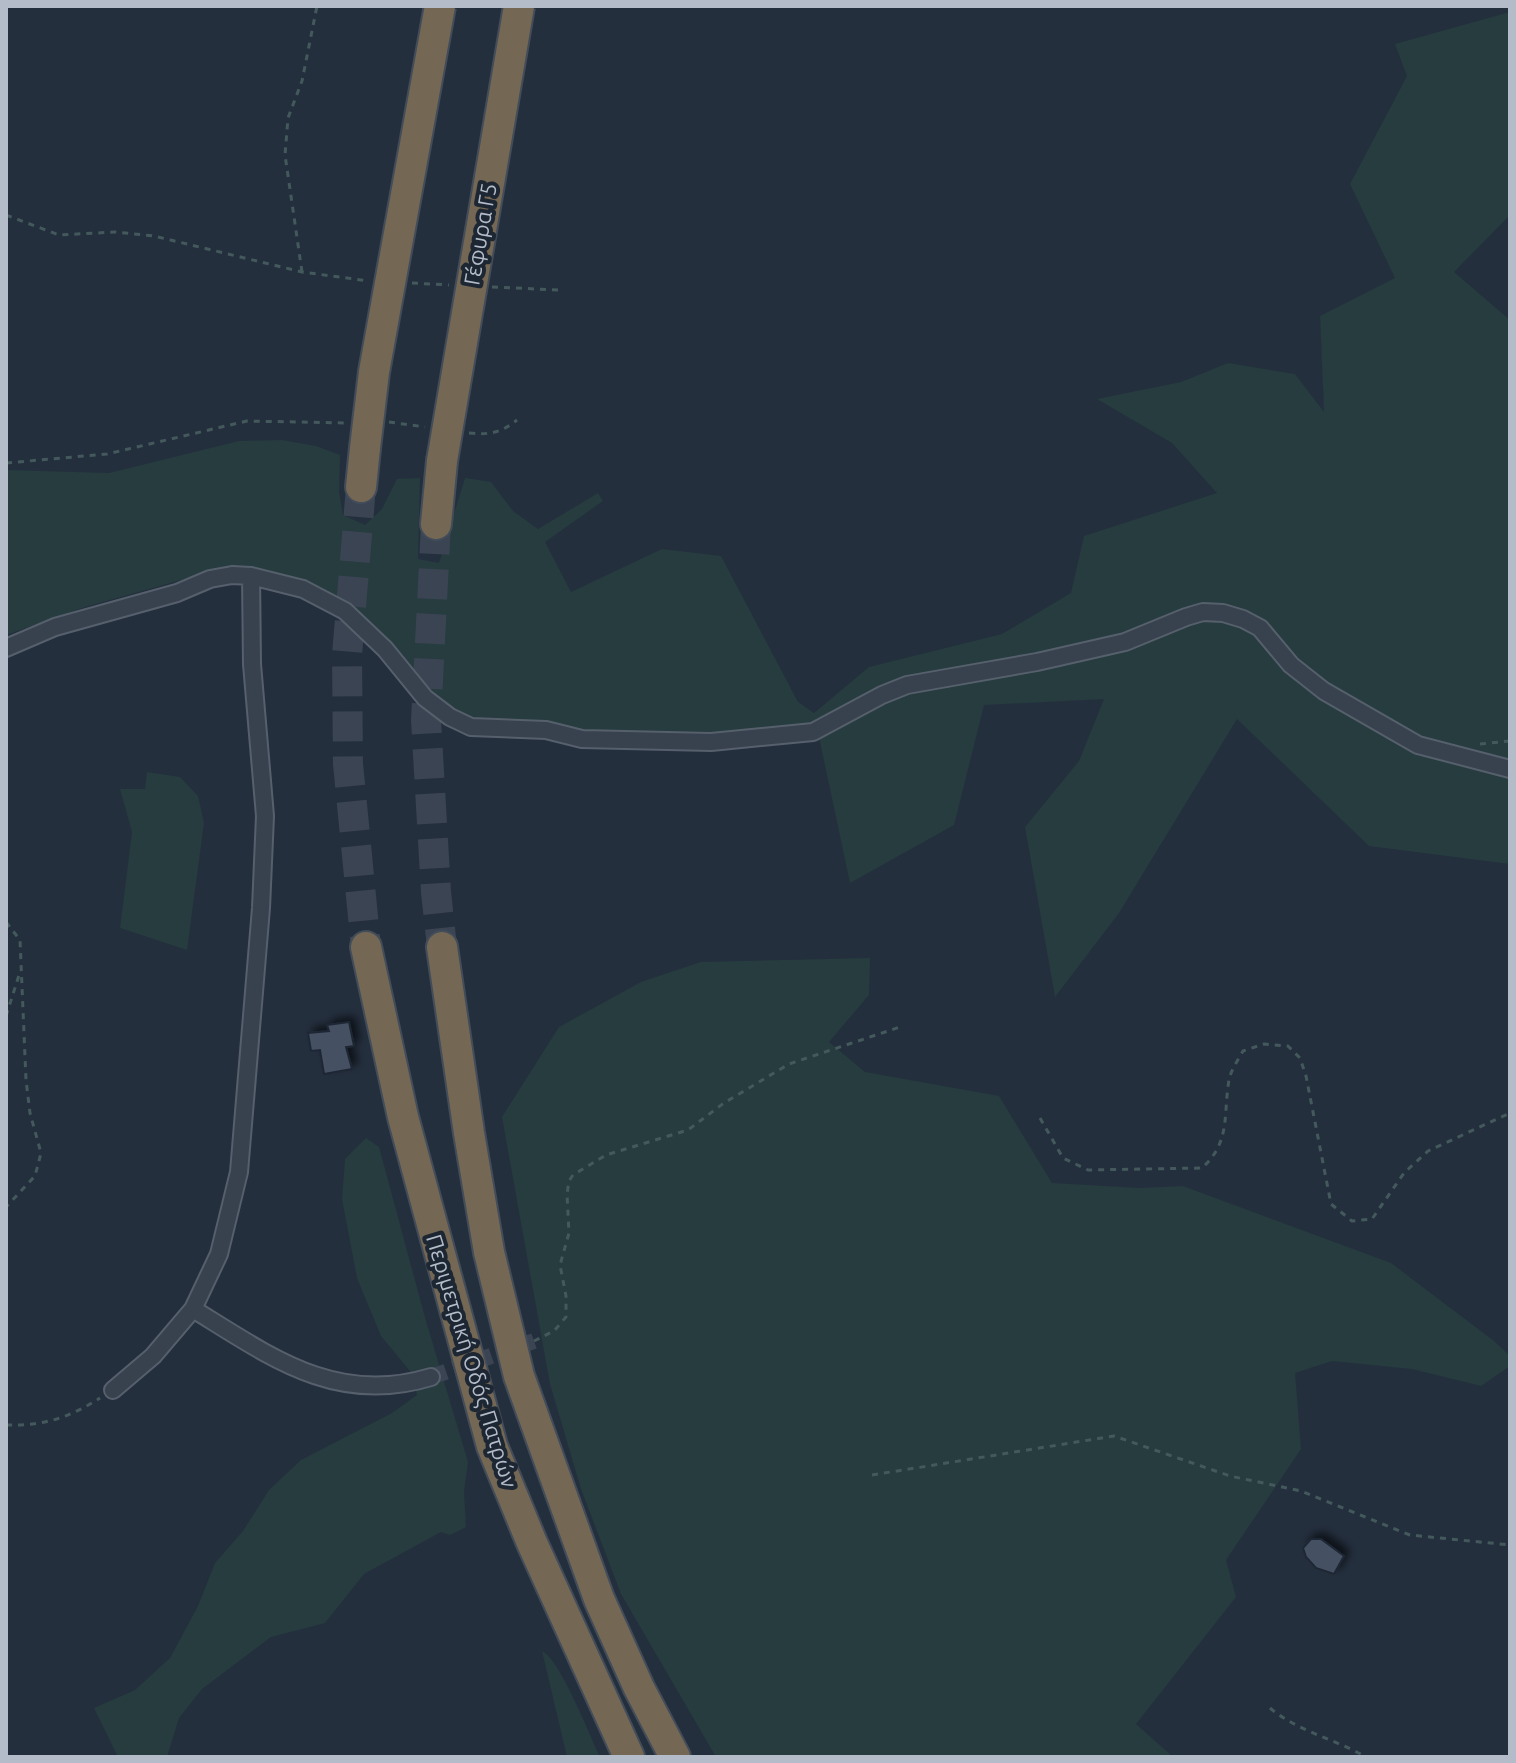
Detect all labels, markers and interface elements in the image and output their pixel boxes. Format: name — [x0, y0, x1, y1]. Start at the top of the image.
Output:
street label: Γέφυρα Γ5 — [458, 181, 501, 287]
street label: Περιμετρική Οδός Πατρών — [421, 1231, 523, 1491]

